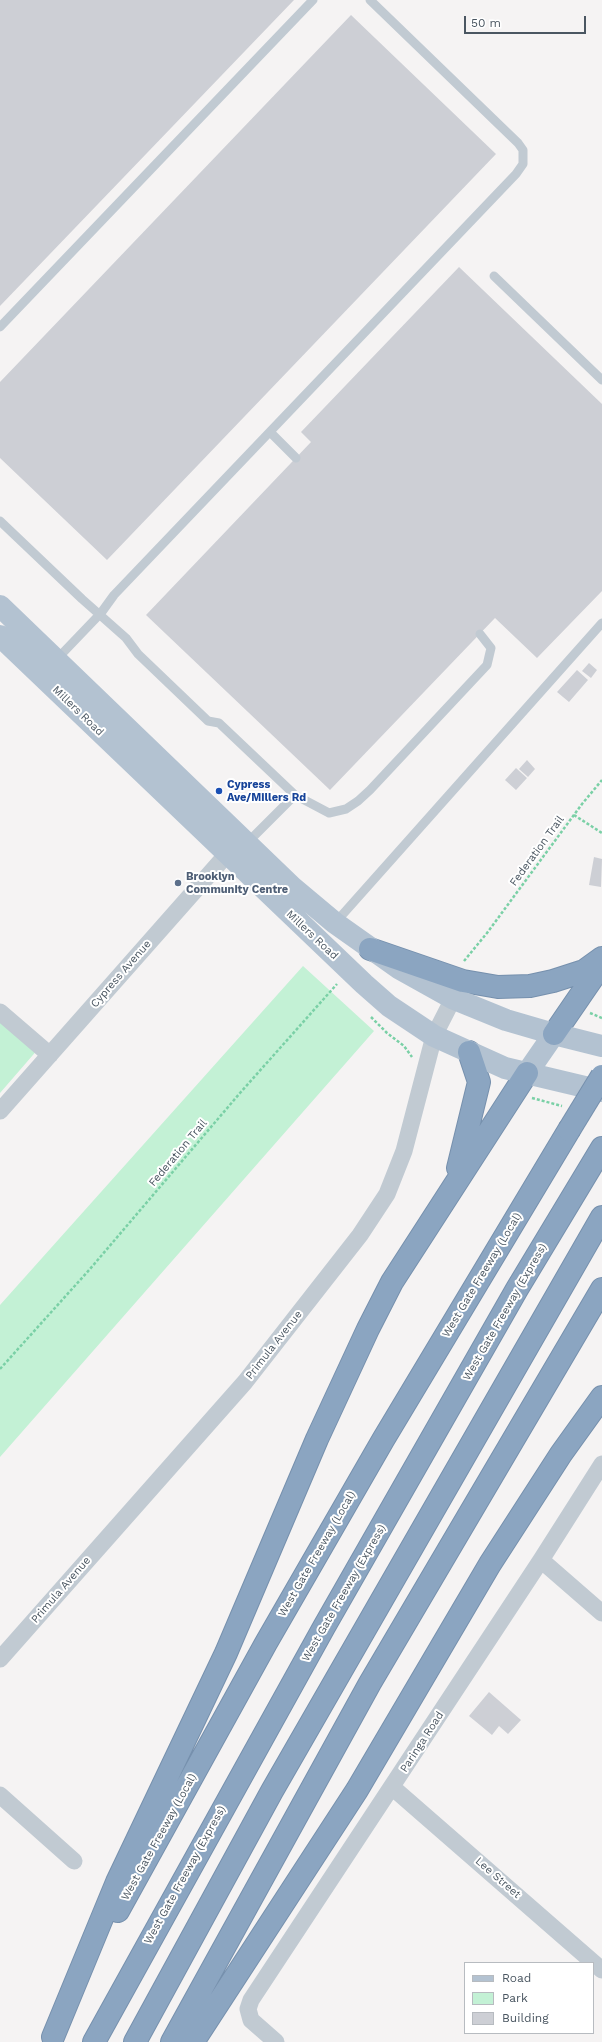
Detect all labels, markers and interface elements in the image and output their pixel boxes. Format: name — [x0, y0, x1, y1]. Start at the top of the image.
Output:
scale bar — [466, 8, 588, 34]
text: 50 m — [471, 16, 501, 30]
street label: Millers Road — [50, 683, 106, 739]
place label: Cypress Ave/Millers Rd — [227, 778, 306, 804]
marker: Cypress Ave/Millers Rd — [214, 786, 224, 796]
street label: Federation Trail — [507, 813, 567, 889]
place label: Brooklyn Community Centre — [186, 870, 288, 896]
marker: Brooklyn Community Centre — [173, 878, 183, 888]
street label: Millers Road — [283, 908, 341, 962]
street label: Cypress Avenue — [88, 938, 154, 1010]
street label: Federation Trail — [146, 1117, 210, 1189]
street label: West Gate Freeway (Local) — [440, 1210, 524, 1340]
street label: West Gate Freeway (Express) — [460, 1241, 550, 1383]
street label: Primula Avenue — [243, 1308, 305, 1382]
street label: West Gate Freeway (Local) — [276, 1489, 358, 1619]
street label: West Gate Freeway (Express) — [299, 1522, 389, 1664]
street label: Primula Avenue — [29, 1554, 93, 1626]
street label: Paringa Road — [397, 1709, 447, 1775]
street label: West Gate Freeway (Local) — [119, 1771, 199, 1903]
street label: West Gate Freeway (Express) — [141, 1804, 229, 1946]
street label: Lee Street — [473, 1855, 523, 1901]
legend — [464, 1962, 594, 2034]
text: Road — [502, 1971, 531, 1985]
text: Park — [502, 1991, 528, 2005]
text: Building — [502, 2011, 549, 2025]

